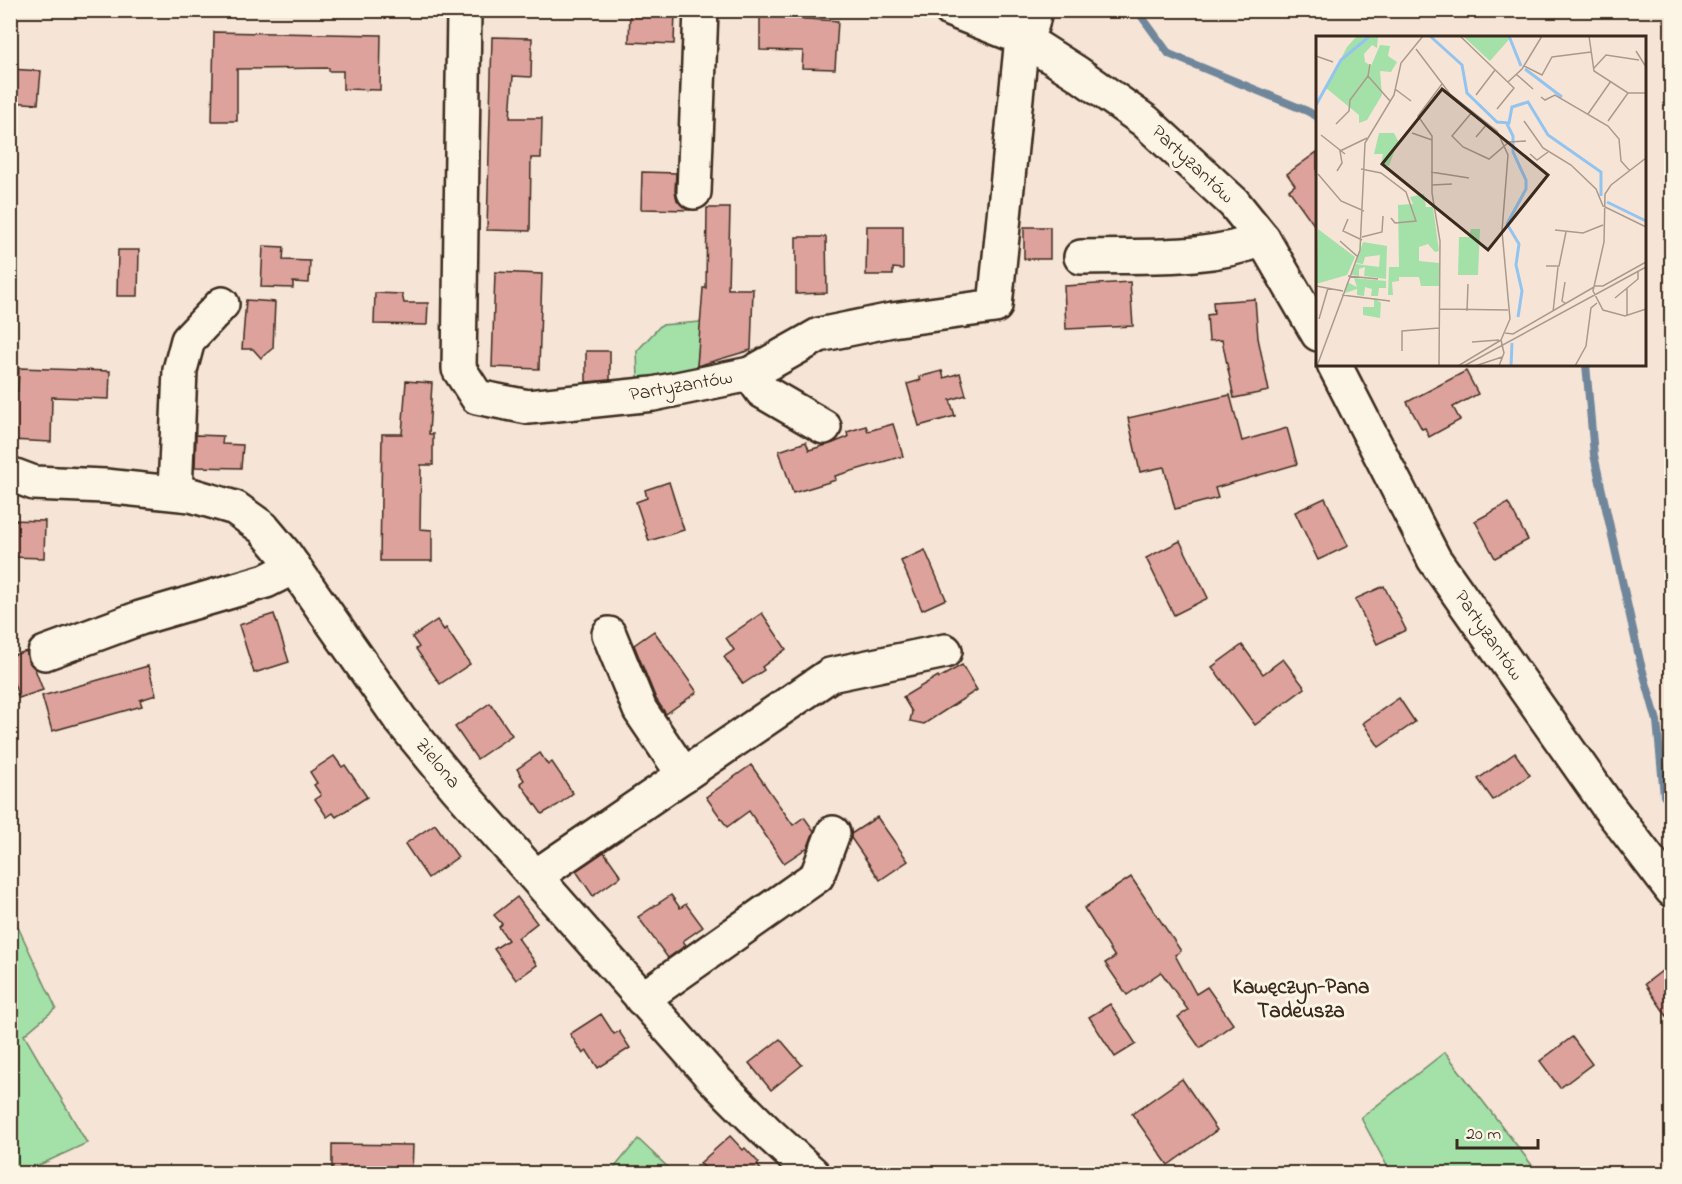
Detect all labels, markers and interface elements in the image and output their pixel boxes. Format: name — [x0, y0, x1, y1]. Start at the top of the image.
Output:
inset map — [1316, 36, 1646, 366]
street label: Partyzantów — [1144, 119, 1240, 211]
street label: Partyzantów — [627, 364, 735, 410]
street label: Partyzantów — [1446, 585, 1530, 687]
street label: Zielona — [407, 732, 467, 796]
district label: Kawęczyn-Pana Tadeusza — [1233, 973, 1369, 1027]
scale bar — [1457, 1112, 1538, 1150]
text: 20 m — [1466, 1122, 1501, 1148]

